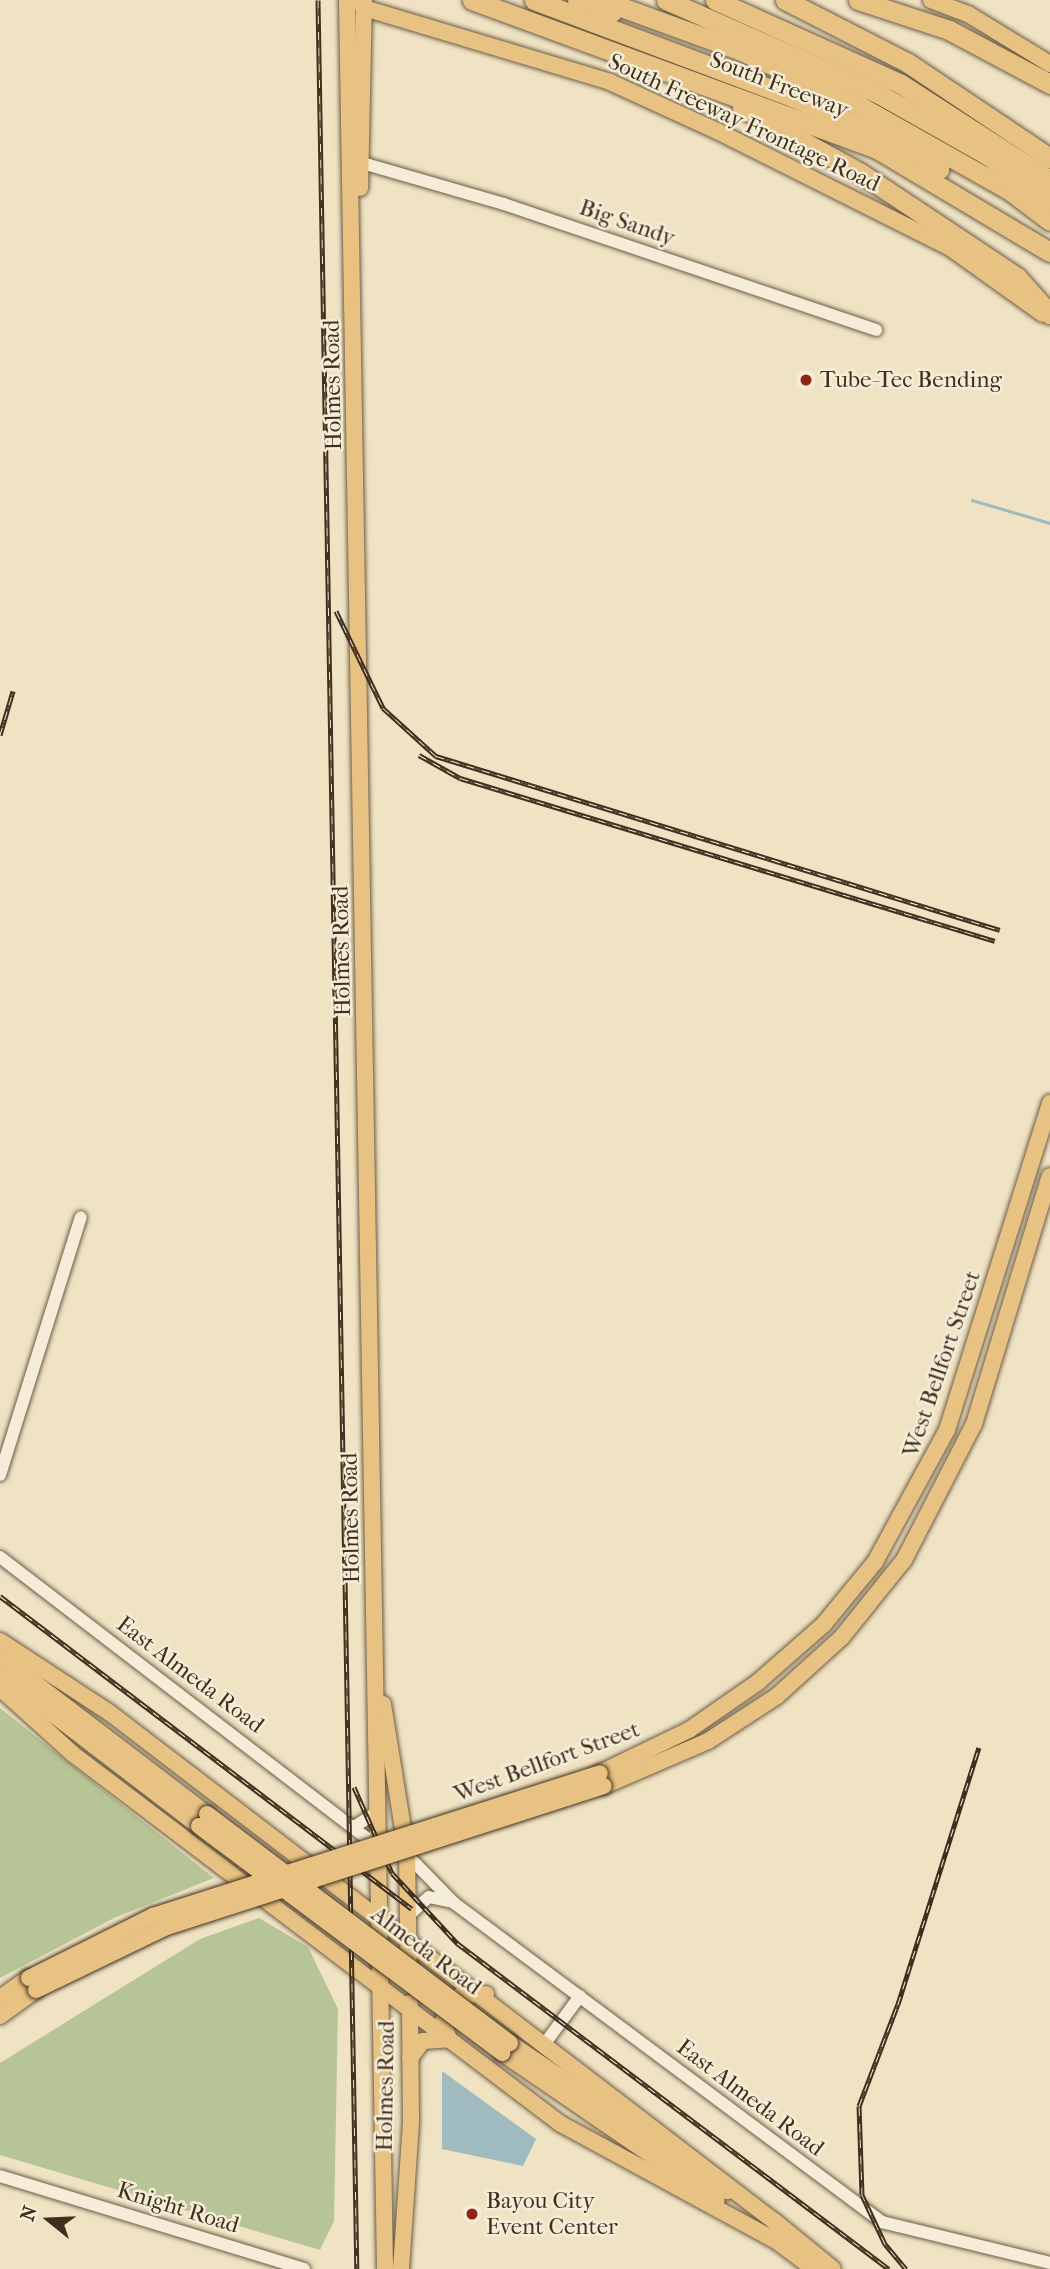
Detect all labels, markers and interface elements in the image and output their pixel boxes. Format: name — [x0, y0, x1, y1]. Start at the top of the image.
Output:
street label: South Freeway — [706, 46, 852, 124]
street label: South Freeway Frontage Road — [604, 48, 884, 198]
street label: Big Sandy — [576, 194, 678, 252]
street label: Holmes Road — [318, 319, 348, 451]
place label: Tube-Tec Bending — [820, 366, 1002, 394]
marker: Tube-Tec Bending — [798, 372, 814, 388]
street label: Holmes Road — [327, 885, 357, 1017]
street label: West Bellfort Street — [897, 1267, 987, 1461]
street label: Holmes Road — [336, 1452, 366, 1584]
street label: East Almeda Road — [111, 1611, 269, 1739]
street label: West Bellfort Street — [450, 1716, 644, 1808]
street label: Almeda Road — [365, 1901, 487, 2001]
street label: Holmes Road — [371, 2020, 401, 2152]
street label: East Almeda Road — [671, 2034, 829, 2162]
street label: Knight Road — [114, 2176, 242, 2240]
north arrow — [14, 2185, 84, 2255]
place label: Bayou City Event Center — [486, 2187, 618, 2241]
text: N — [16, 2203, 42, 2224]
marker: Bayou City Event Center — [464, 2206, 480, 2222]

